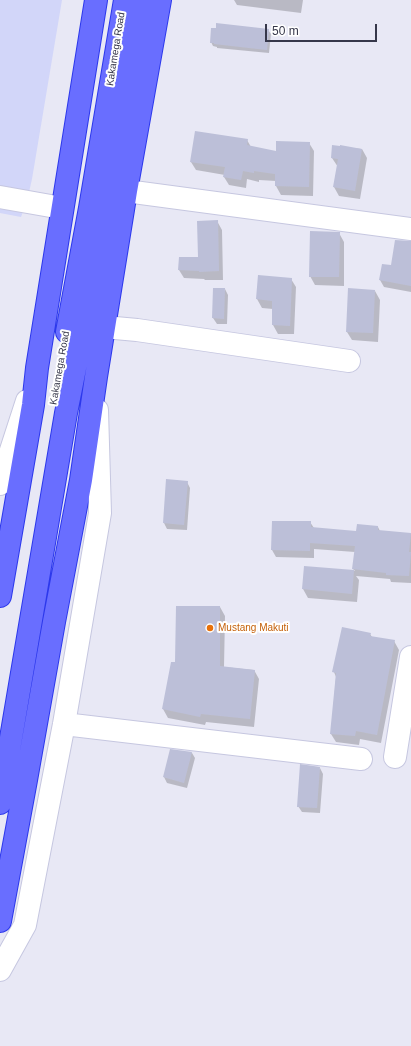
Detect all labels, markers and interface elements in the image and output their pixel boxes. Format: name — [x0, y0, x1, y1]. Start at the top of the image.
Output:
street label: Kakamega Road — [104, 11, 128, 87]
scale bar — [267, 16, 379, 42]
text: 50 m — [272, 24, 299, 38]
street label: Kakamega Road — [48, 330, 72, 406]
place label: Mustang Makuti — [218, 622, 289, 634]
marker: Mustang Makuti — [205, 623, 215, 633]

